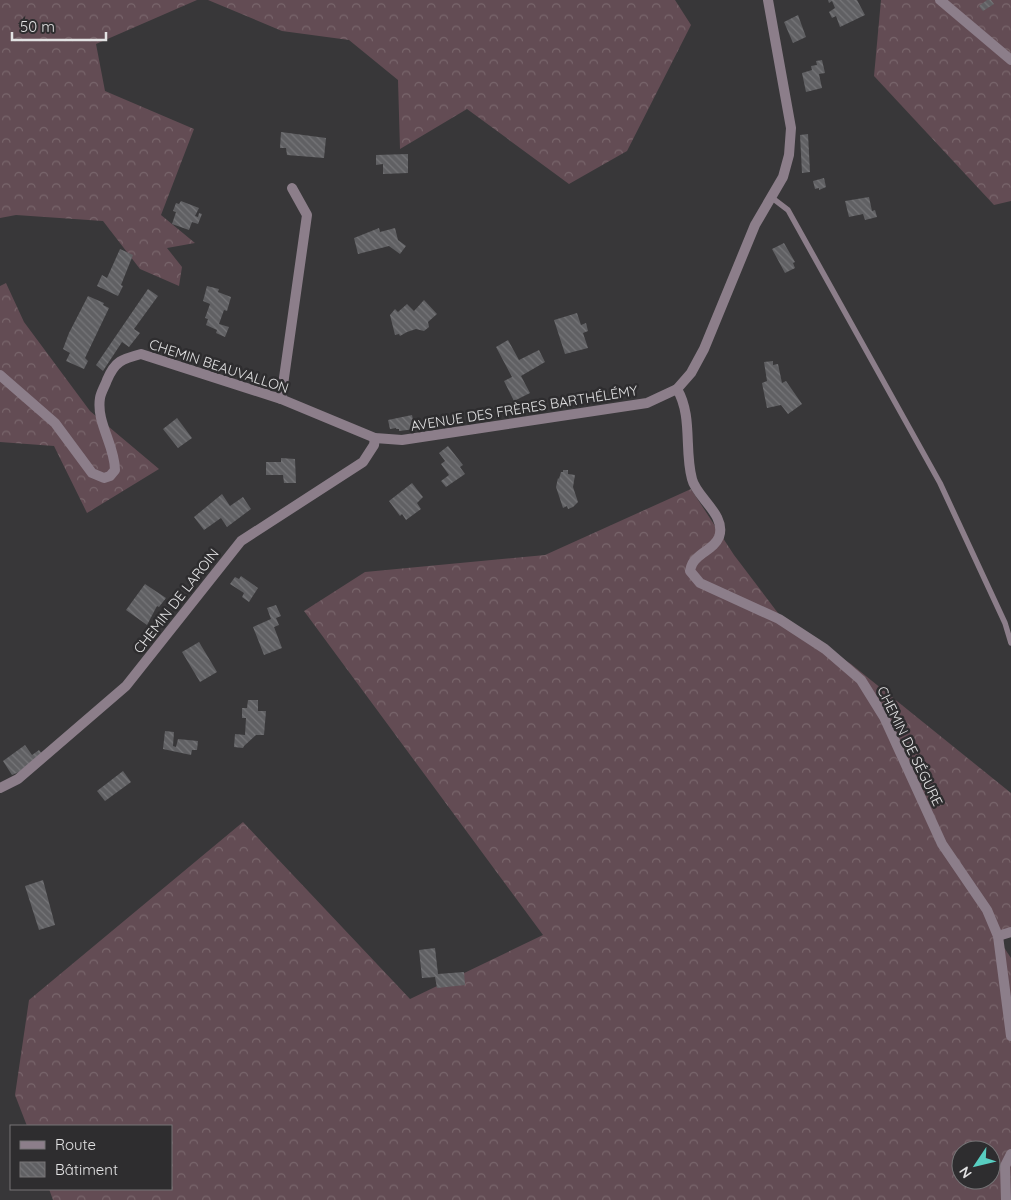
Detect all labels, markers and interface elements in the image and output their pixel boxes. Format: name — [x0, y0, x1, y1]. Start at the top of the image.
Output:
scale bar — [12, 10, 106, 42]
text: 50 m — [20, 17, 55, 36]
street label: CHEMIN BEAUVALLON — [147, 335, 291, 397]
street label: AVENUE DES FRÈRES BARTHÉLÉMY — [409, 381, 639, 435]
street label: CHEMIN DE LAROIN — [129, 545, 223, 657]
street label: CHEMIN DE SÉGURE — [873, 683, 947, 809]
legend — [10, 1125, 172, 1190]
text: Route — [55, 1135, 96, 1154]
north arrow — [951, 1140, 1001, 1190]
text: Bâtiment — [55, 1160, 118, 1179]
text: N — [955, 1163, 976, 1182]

